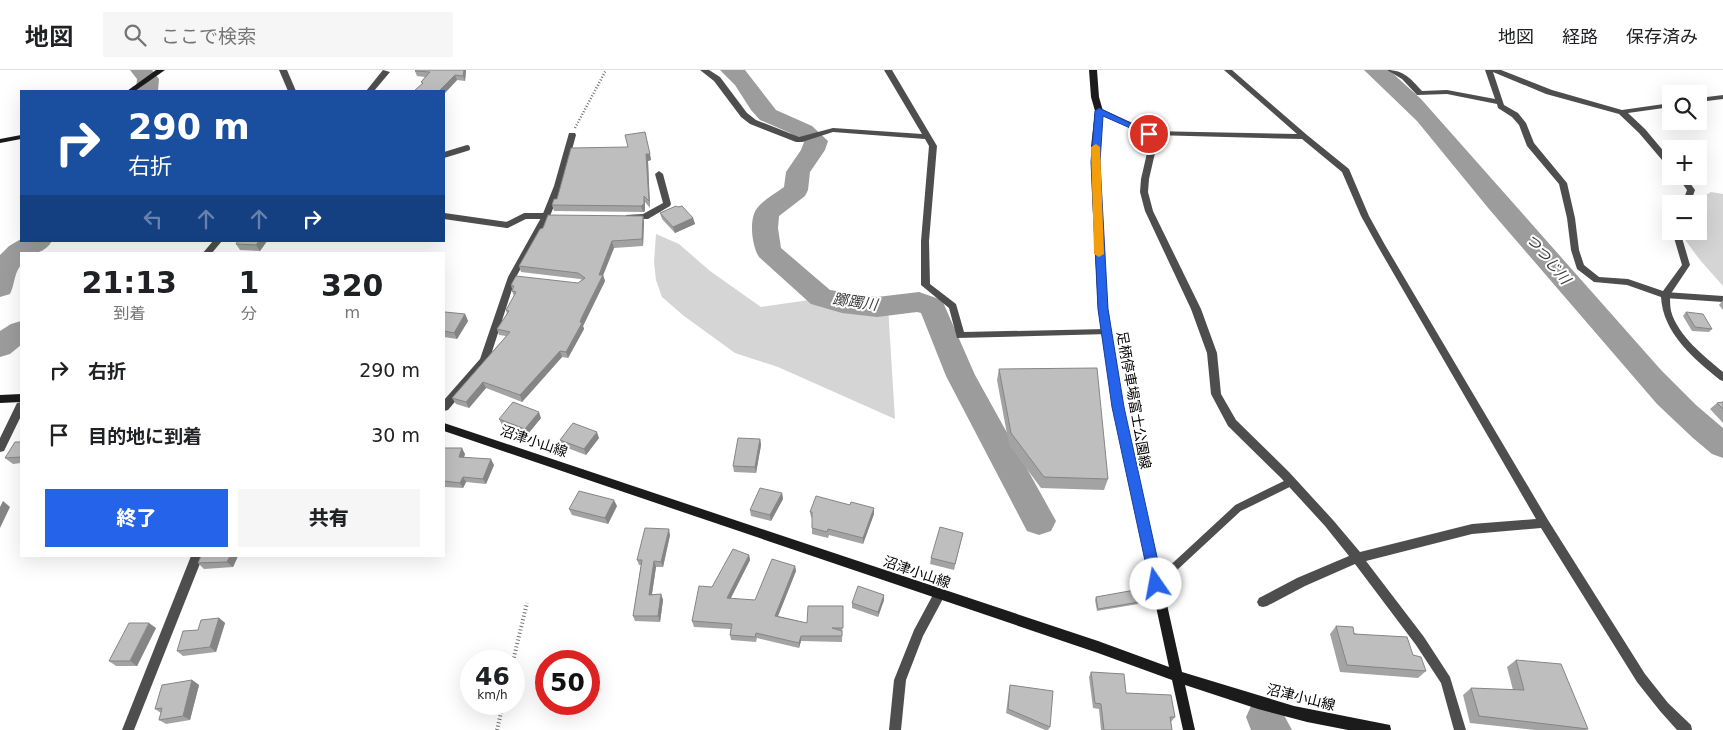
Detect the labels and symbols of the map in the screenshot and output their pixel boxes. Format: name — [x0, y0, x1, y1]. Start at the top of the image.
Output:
pin — [1128, 113, 1170, 155]
water label: つつじ川 — [1522, 230, 1575, 289]
water label: 躑躅川 — [831, 290, 881, 314]
street label: 足柄停車場富士公園線 — [1114, 330, 1154, 470]
street label: 沼津小山線 — [498, 422, 570, 460]
street label: 沼津小山線 — [881, 553, 953, 591]
position arrow — [1129, 557, 1181, 609]
speed limit sign: 50 — [535, 650, 600, 715]
street label: 沼津小山線 — [1265, 681, 1337, 713]

